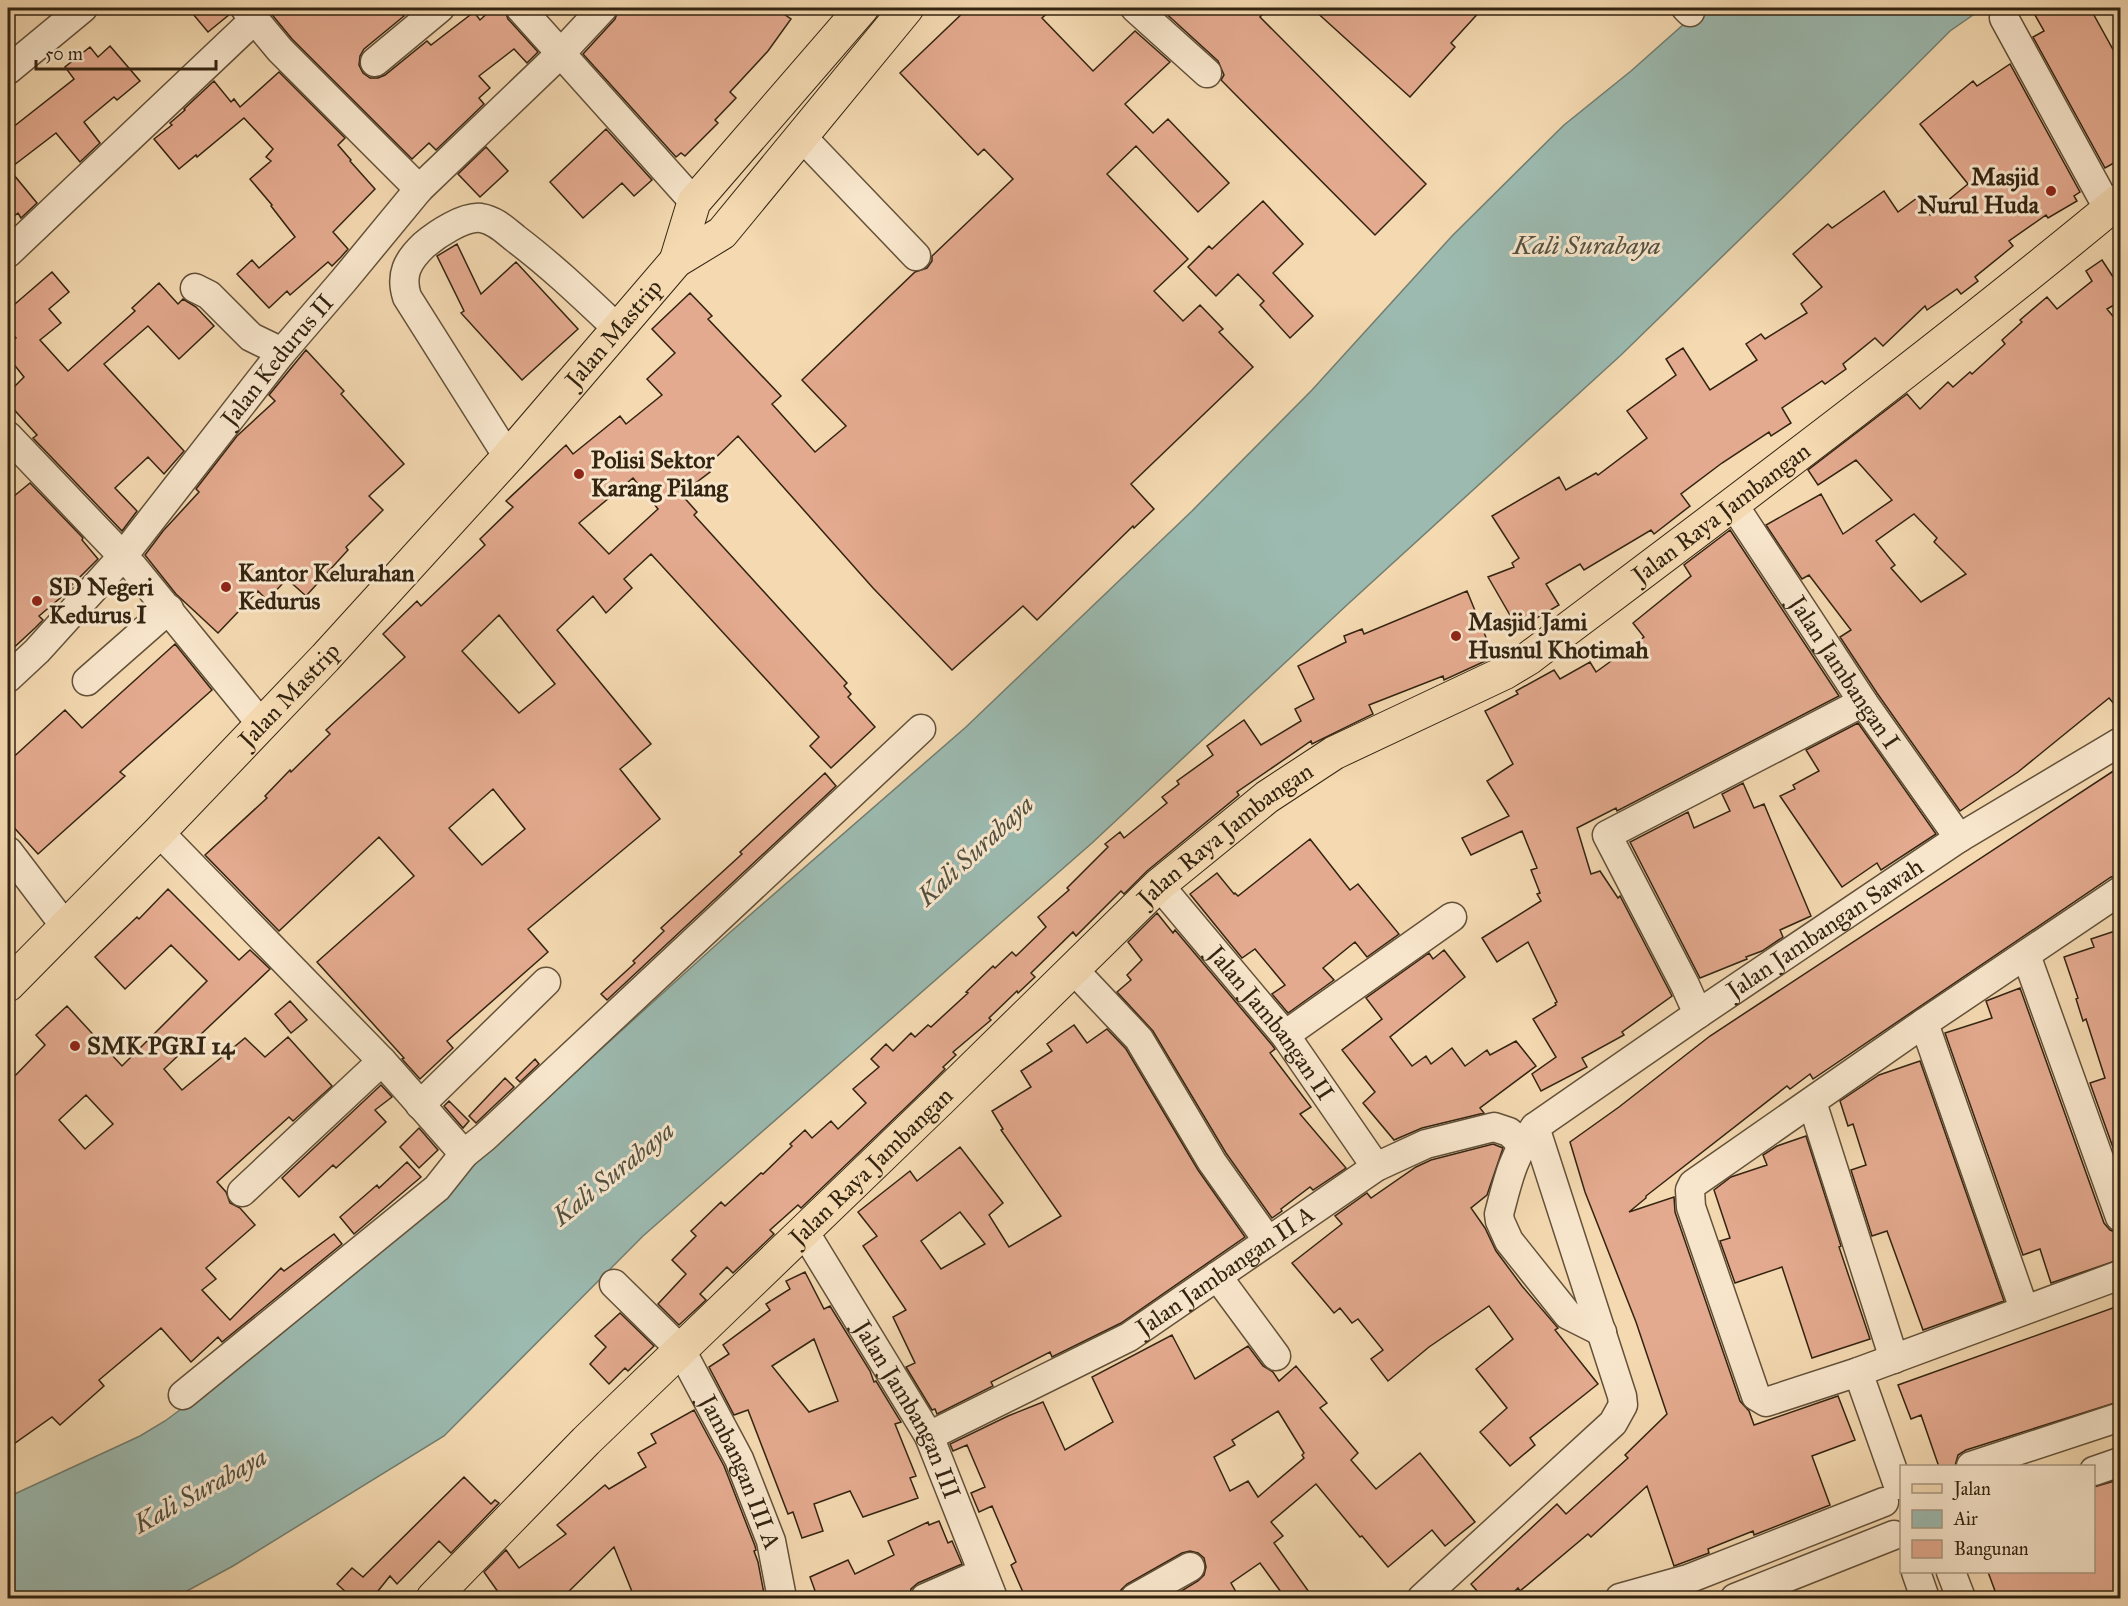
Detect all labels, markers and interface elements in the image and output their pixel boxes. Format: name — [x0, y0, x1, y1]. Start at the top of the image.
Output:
scale bar — [36, 33, 216, 71]
text: 50 m — [45, 43, 83, 65]
place label: Masjid Nurul Huda — [1917, 162, 2040, 220]
marker: Masjid Nurul Huda — [2044, 184, 2058, 198]
water label: Kali Surabaya — [1511, 229, 1661, 261]
street label: Jalan Mastrip — [557, 273, 669, 396]
street label: Jalan Kedurus II — [213, 288, 340, 435]
street label: Jalan Raya Jambangan — [1624, 436, 1816, 592]
place label: Polisi Sektor Karang Pilang — [591, 445, 729, 503]
marker: Polisi Sektor Karang Pilang — [572, 467, 586, 481]
place label: Kantor Kelurahan Kedurus — [238, 558, 414, 616]
place label: SD Negeri Kedurus I — [49, 572, 154, 630]
marker: Kantor Kelurahan Kedurus — [219, 580, 233, 594]
street label: Jalan Jambangan I — [1781, 588, 1906, 755]
marker: SD Negeri Kedurus I — [30, 594, 44, 608]
place label: Masjid Jami Husnul Khotimah — [1468, 607, 1649, 665]
marker: Masjid Jami Husnul Khotimah — [1449, 629, 1463, 643]
street label: Jalan Mastrip — [230, 636, 347, 756]
street label: Jalan Raya Jambangan — [1129, 756, 1319, 915]
water label: Kali Surabaya — [909, 788, 1040, 913]
street label: Jalan Jambangan Sawah — [1718, 852, 1929, 1007]
street label: Jalan Jambangan II — [1200, 937, 1341, 1106]
place label: SMK PGRI 14 — [87, 1031, 236, 1061]
marker: SMK PGRI 14 — [68, 1039, 82, 1053]
street label: Jalan Raya Jambangan — [781, 1081, 959, 1254]
water label: Kali Surabaya — [544, 1114, 680, 1233]
street label: Jalan Jambangan II A — [1128, 1199, 1320, 1344]
street label: Jalan Jambangan III — [846, 1313, 967, 1503]
street label: Jambangan III A — [691, 1387, 788, 1553]
water label: Kali Surabaya — [126, 1440, 272, 1541]
legend — [1900, 1465, 2095, 1573]
text: Jalan — [1952, 1478, 1991, 1501]
text: Air — [1953, 1508, 1978, 1530]
text: Bangunan — [1954, 1538, 2029, 1561]

